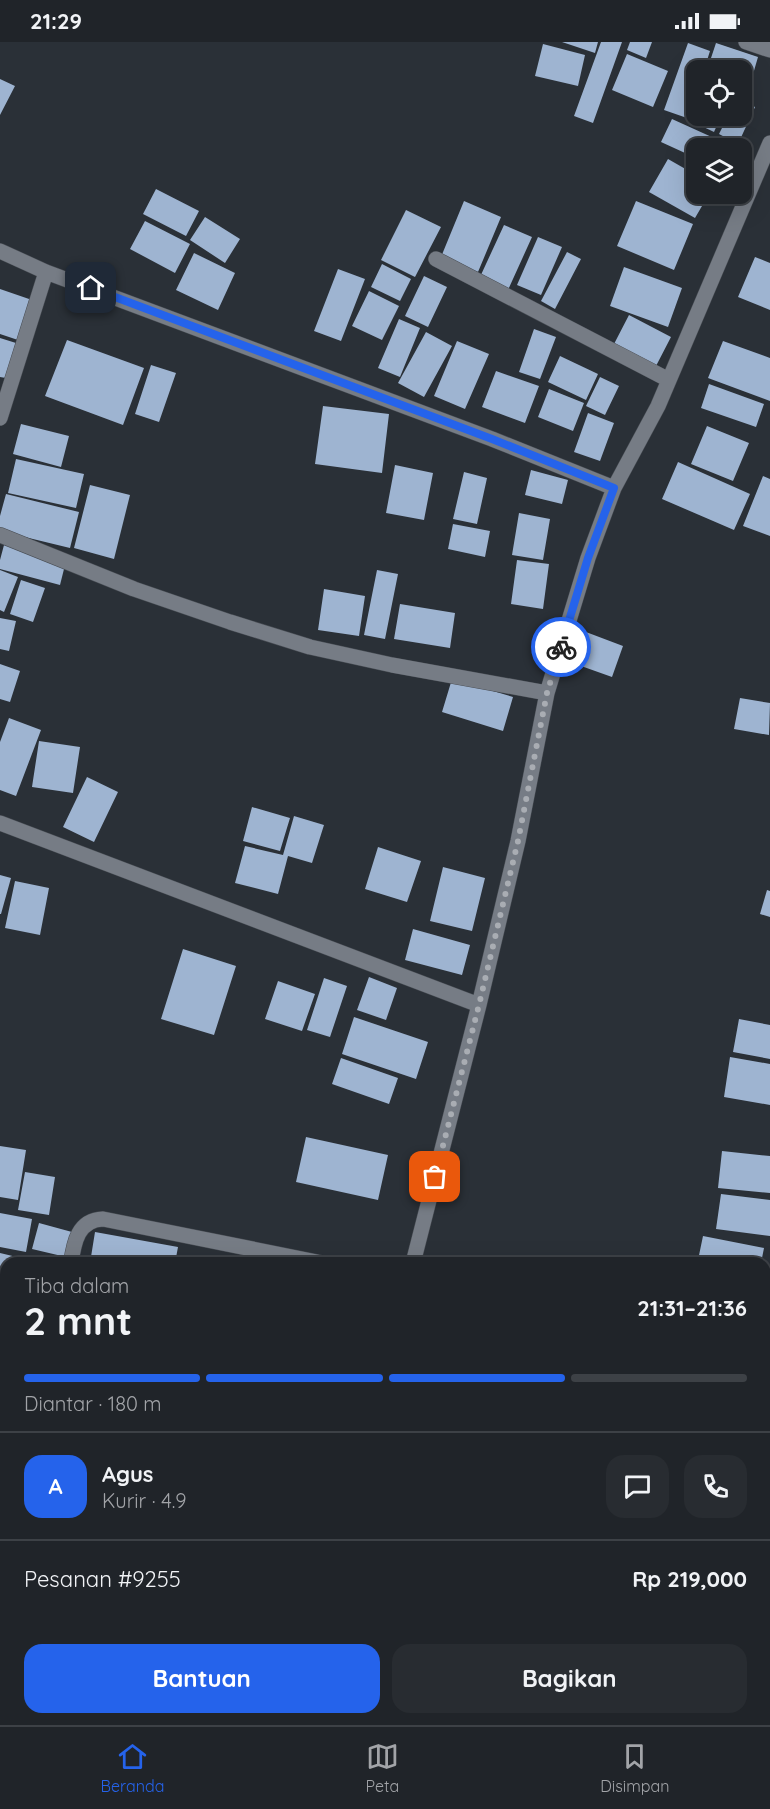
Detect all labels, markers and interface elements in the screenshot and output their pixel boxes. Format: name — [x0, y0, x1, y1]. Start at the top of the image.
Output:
text: 21:29 — [30, 7, 82, 35]
map controls — [686, 60, 752, 204]
button: locate — [686, 60, 752, 126]
button: layers — [686, 138, 752, 204]
pin — [65, 262, 116, 313]
icon: home — [74, 271, 107, 304]
courier — [531, 617, 591, 677]
icon: bike — [545, 631, 578, 664]
pin — [409, 1151, 460, 1202]
icon: bag — [418, 1160, 451, 1193]
text: Tiba dalam — [24, 1273, 129, 1298]
text: 21:31–21:36 — [637, 1294, 747, 1322]
text: 2 mnt — [24, 1296, 132, 1345]
text: Diantar · 180 m — [24, 1391, 162, 1416]
button: chat — [606, 1455, 669, 1518]
button: phone — [684, 1455, 747, 1518]
text: Agus — [102, 1460, 153, 1488]
text: A — [48, 1472, 63, 1500]
text: Kurir · 4.9 — [102, 1488, 186, 1513]
text: Pesanan #9255 — [24, 1565, 181, 1593]
text: Rp 219,000 — [632, 1565, 747, 1593]
button: Bantuan — [24, 1644, 380, 1713]
button: Bagikan — [392, 1644, 747, 1713]
tab: Beranda — [101, 1740, 164, 1796]
tab: Peta — [366, 1740, 399, 1796]
tab: Disimpan — [600, 1740, 669, 1796]

